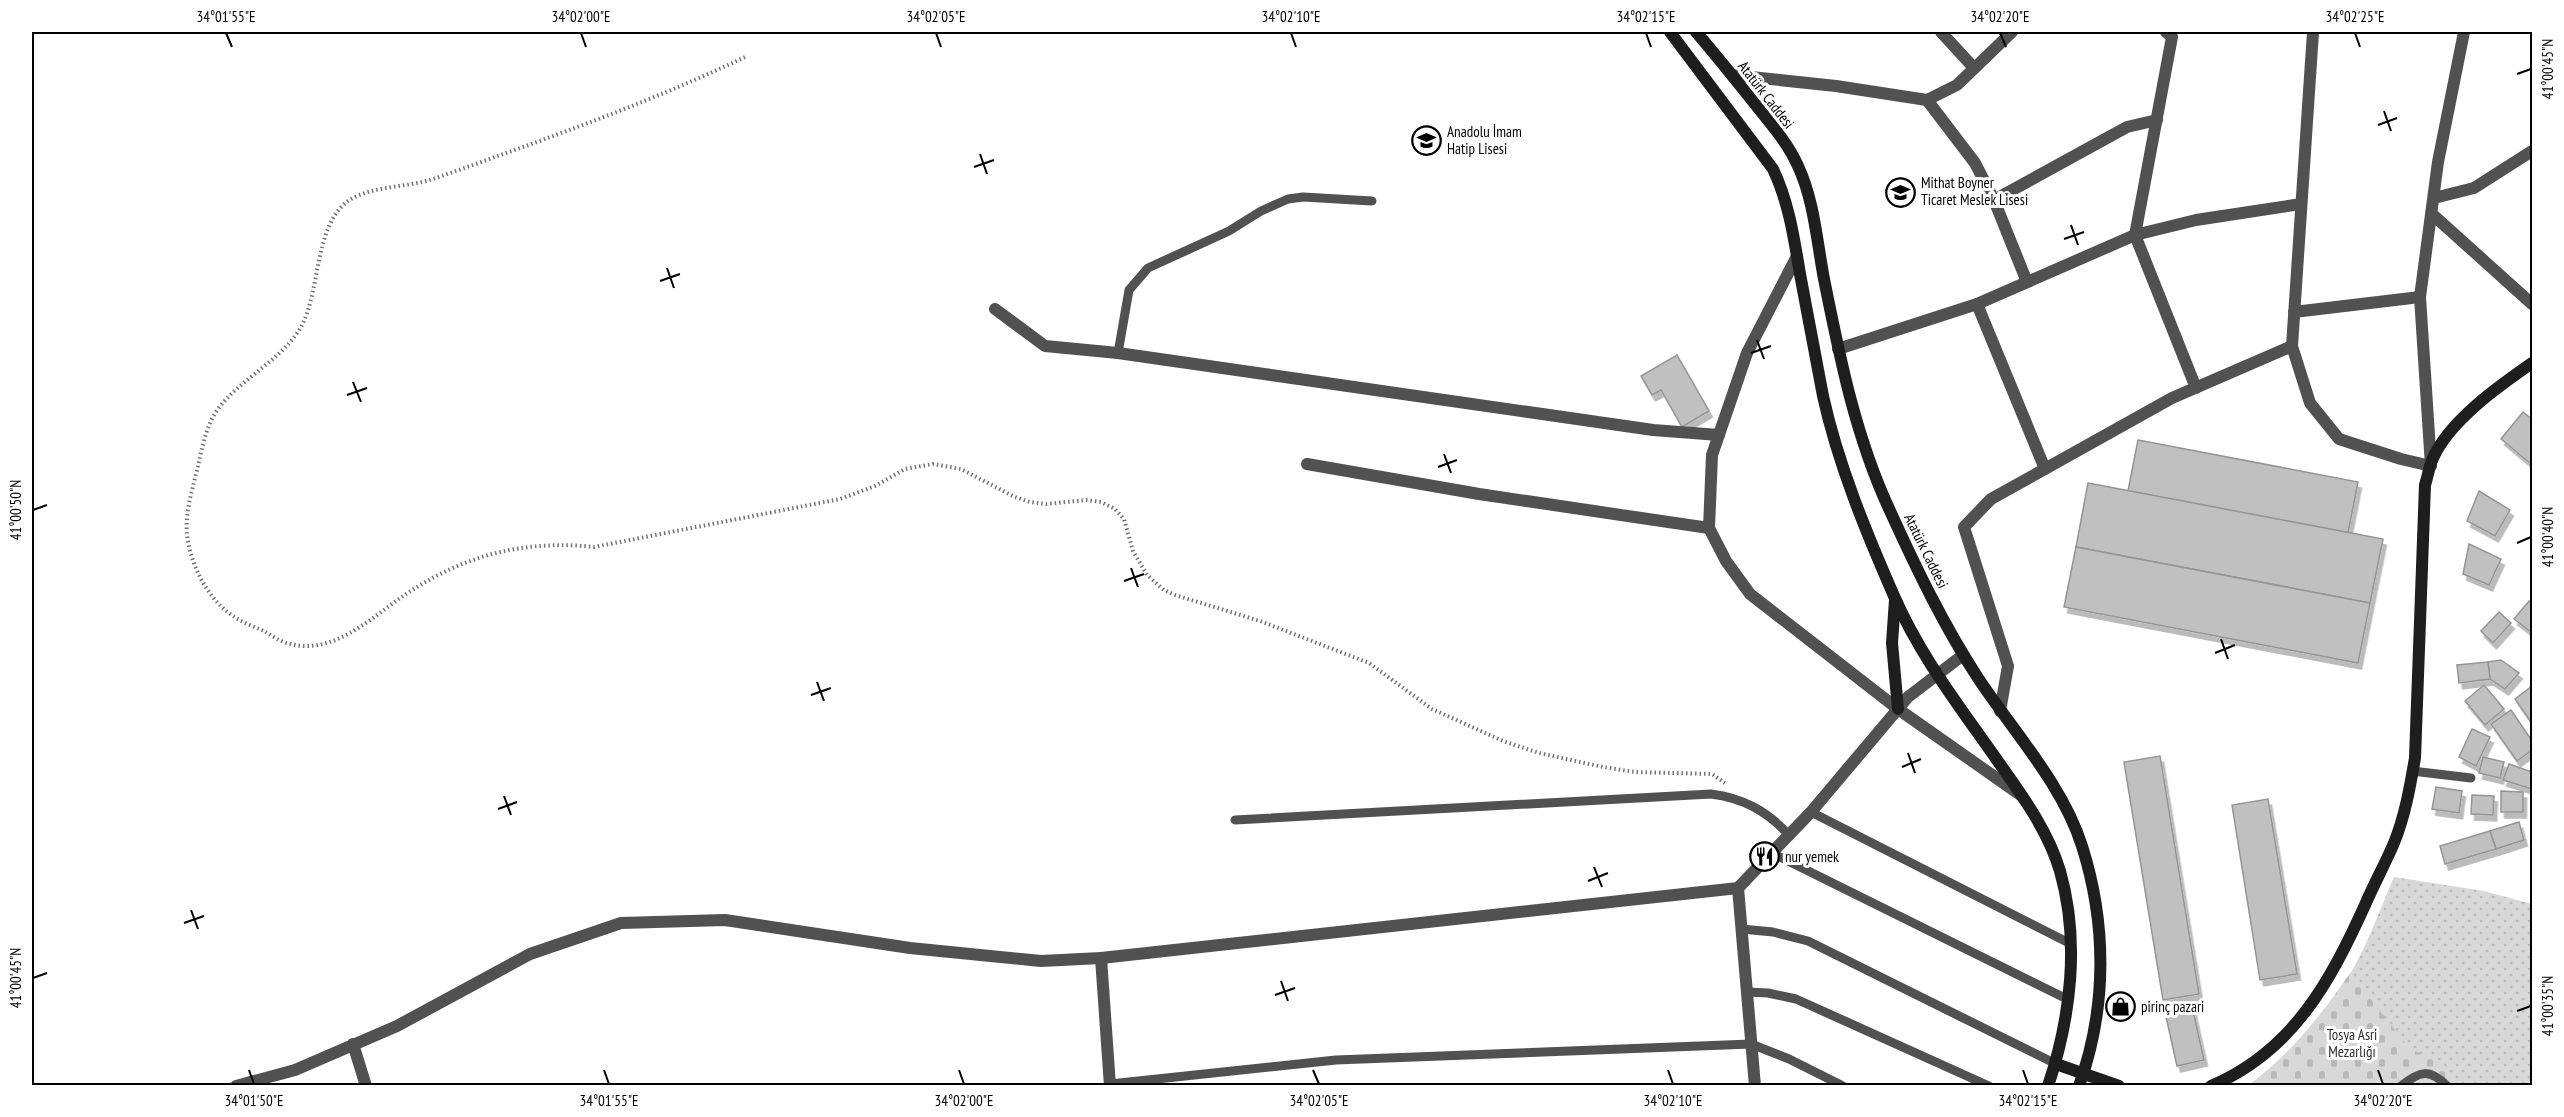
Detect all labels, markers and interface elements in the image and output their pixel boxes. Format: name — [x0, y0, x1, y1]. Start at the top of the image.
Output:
text: 34°01'55"E — [196, 7, 256, 26]
text: 34°02'00"E — [551, 7, 611, 26]
text: 34°02'05"E — [906, 7, 966, 26]
text: 34°02'10"E — [1261, 7, 1321, 26]
text: 34°02'15"E — [1616, 7, 1676, 26]
text: 34°02'20"E — [1970, 7, 2030, 26]
text: 34°02'25"E — [2325, 7, 2385, 26]
text: 41°00'45"N — [2538, 39, 2557, 99]
street label: Atatürk Caddesi — [1734, 57, 1799, 132]
place label: Anadolu İmam Hatip Lisesi — [1447, 122, 1522, 158]
school or university icon: Anadolu İmam Hatip Lisesi — [1410, 125, 1442, 157]
place label: Mithat Boyner Ticaret Meslek Lisesi — [1921, 173, 2028, 209]
school or university icon: Mithat Boyner Ticaret Meslek Lisesi — [1884, 176, 1916, 208]
text: 41°00'50"N — [6, 480, 25, 540]
text: 41°00'40"N — [2538, 507, 2557, 567]
street label: Atatürk Caddesi — [1900, 510, 1953, 591]
restaurant icon: nur yemek — [1748, 841, 1780, 873]
place label: nur yemek — [1785, 847, 1839, 866]
text: 41°00'45"N — [6, 948, 25, 1008]
text: 41°00'35"N — [2538, 976, 2557, 1036]
shop icon: pirinç pazari — [2104, 991, 2136, 1023]
place label: pirinç pazari — [2141, 997, 2204, 1016]
park label: Tosya Asri Mezarlığı — [2327, 1025, 2377, 1061]
text: 34°01'50"E — [224, 1091, 284, 1110]
text: 34°01'55"E — [579, 1091, 639, 1110]
text: 34°02'00"E — [934, 1091, 994, 1110]
text: 34°02'05"E — [1289, 1091, 1349, 1110]
text: 34°02'10"E — [1643, 1091, 1703, 1110]
text: 34°02'15"E — [1998, 1091, 2058, 1110]
text: 34°02'20"E — [2353, 1091, 2413, 1110]

